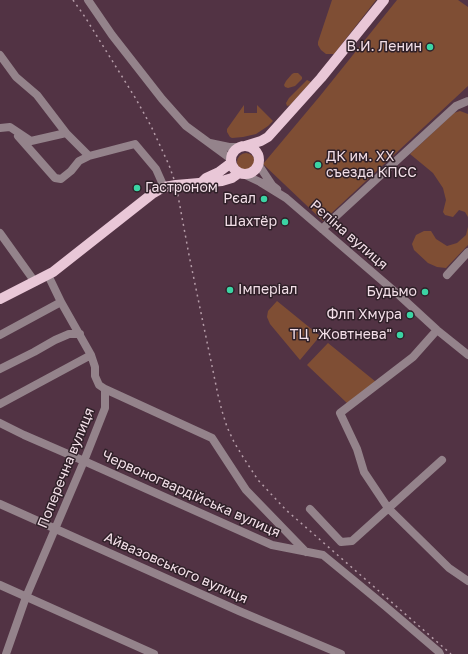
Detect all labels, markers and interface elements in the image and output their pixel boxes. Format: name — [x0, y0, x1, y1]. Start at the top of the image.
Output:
place label: В.И. Ленин — [346, 39, 422, 55]
marker: В.И. Ленин — [425, 42, 435, 52]
place label: ДК им. XX съезда КПСС — [326, 149, 417, 182]
marker: ДК им. XX съезда КПСС — [313, 160, 323, 170]
place label: Гастроном — [145, 180, 218, 196]
marker: Гастроном — [132, 183, 142, 193]
place label: Рєал — [223, 191, 256, 207]
marker: Рєал — [259, 194, 269, 204]
street label: Рєпіна вулиця — [307, 197, 391, 273]
place label: Шахтёр — [224, 214, 277, 230]
marker: Шахтёр — [280, 217, 290, 227]
place label: Імперіал — [238, 282, 297, 298]
place label: Будьмо — [366, 284, 417, 300]
marker: Імперіал — [225, 285, 235, 295]
marker: Будьмо — [420, 287, 430, 297]
place label: Флп Хмура — [327, 307, 402, 323]
marker: Флп Хмура — [405, 310, 415, 320]
place label: ТЦ "Жовтнева" — [290, 327, 392, 343]
marker: ТЦ "Жовтнева" — [395, 330, 405, 340]
street label: Поперечна вулиця — [34, 405, 98, 531]
street label: Червоногвардійська вулиця — [99, 447, 283, 541]
street label: Айвазовського вулиця — [102, 529, 250, 607]

